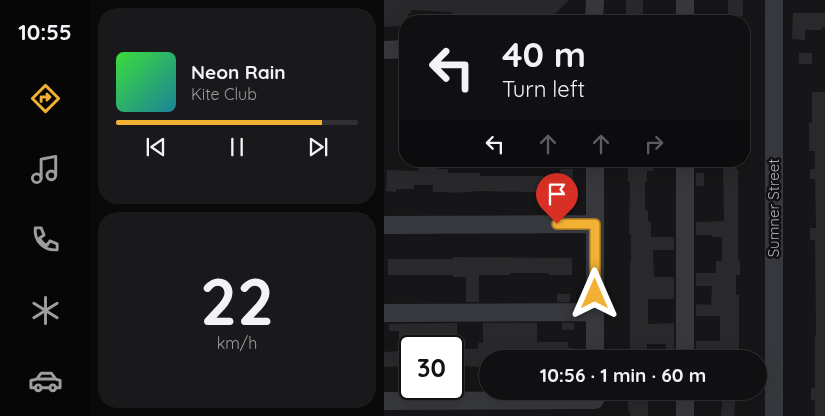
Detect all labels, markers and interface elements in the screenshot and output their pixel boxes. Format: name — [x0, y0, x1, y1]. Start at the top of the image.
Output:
text: 10:55 — [18, 18, 72, 46]
text: 40 m — [502, 32, 586, 76]
icon: left — [419, 35, 484, 100]
text: Neon Rain — [191, 60, 286, 84]
text: Turn left — [502, 75, 585, 103]
icon: directions — [28, 81, 63, 116]
text: Kite Club — [191, 84, 257, 104]
icon: left — [481, 130, 509, 158]
icon: ahead — [534, 130, 562, 158]
icon: ahead — [587, 130, 615, 158]
icon: right — [640, 130, 668, 158]
icon: previous — [142, 133, 170, 161]
icon: pause — [223, 133, 251, 161]
icon: next — [304, 133, 332, 161]
icon: music — [28, 152, 63, 187]
street label: Sumner Street — [764, 159, 783, 257]
pin — [536, 173, 578, 224]
icon: arrive — [543, 180, 571, 208]
icon: phone — [28, 222, 63, 257]
text: 22 — [200, 260, 274, 341]
position arrow — [568, 267, 620, 319]
icon: climate — [28, 293, 63, 328]
text: km/h — [217, 333, 257, 353]
speed limit sign: 30 — [399, 335, 464, 400]
icon: car — [28, 363, 63, 398]
text: 10:56 · 1 min · 60 m — [540, 363, 706, 387]

